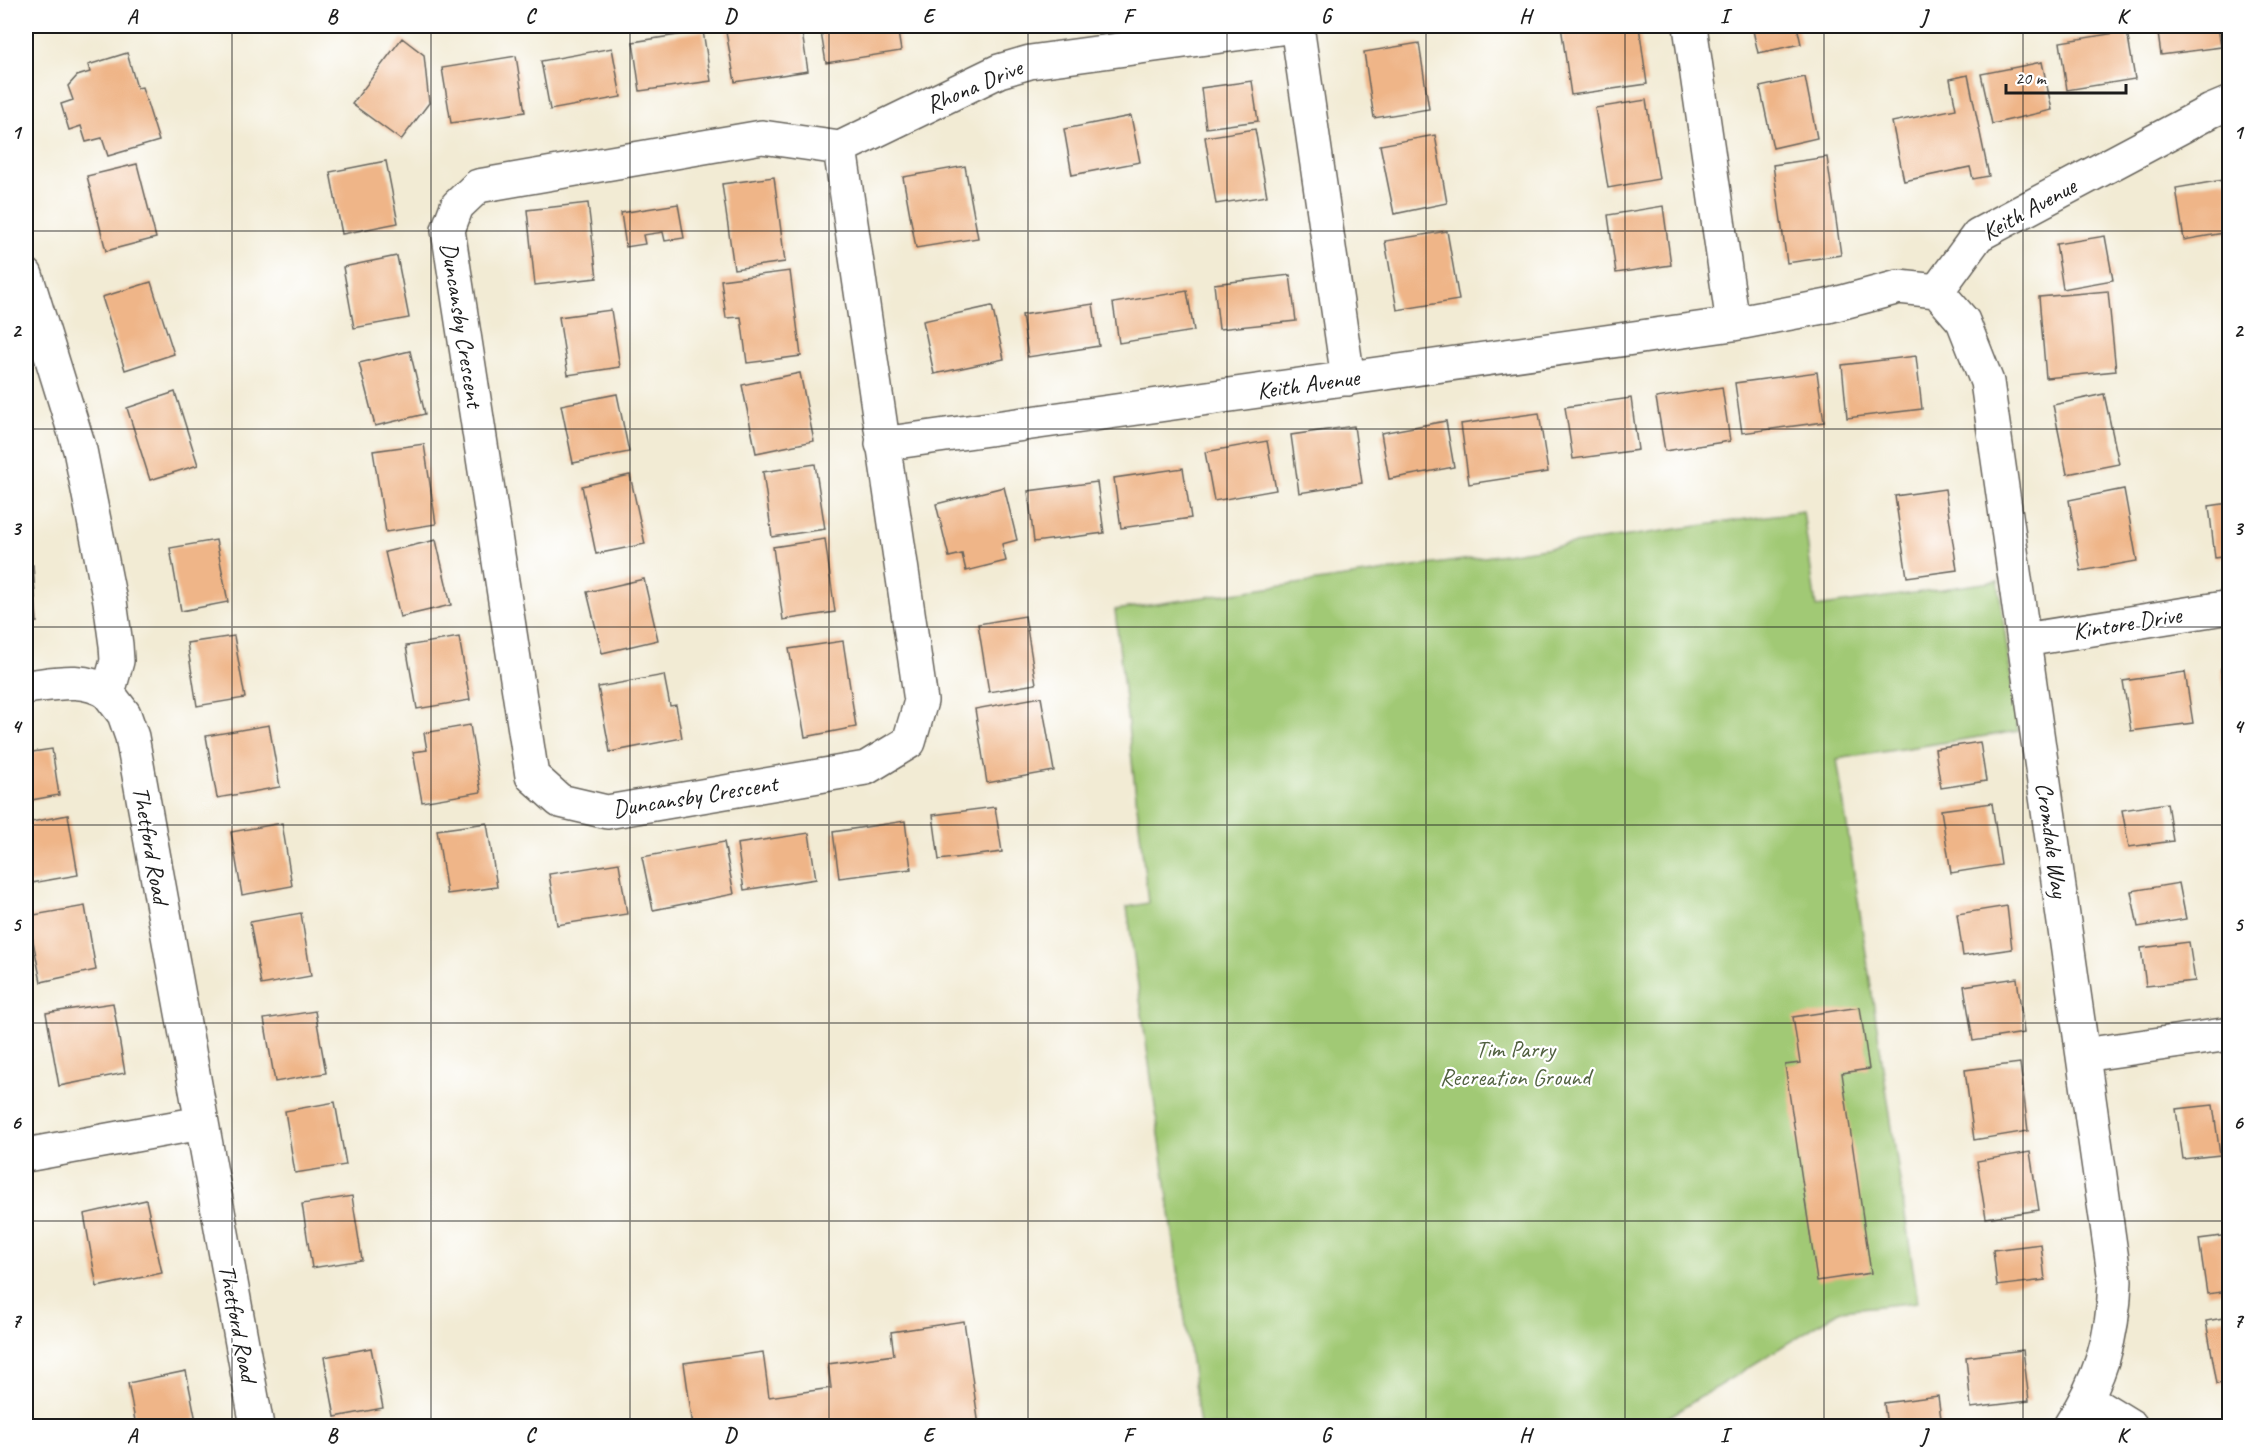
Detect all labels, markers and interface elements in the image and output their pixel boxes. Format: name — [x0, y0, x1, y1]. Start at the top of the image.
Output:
text: A — [127, 4, 139, 29]
text: B — [327, 4, 339, 29]
text: C — [525, 4, 537, 29]
text: D — [724, 4, 738, 29]
text: E — [923, 4, 937, 29]
text: F — [1123, 4, 1137, 29]
text: G — [1321, 4, 1334, 29]
text: H — [1519, 4, 1534, 29]
text: I — [1720, 4, 1733, 29]
text: J — [1919, 4, 1931, 29]
text: K — [2117, 4, 2131, 29]
street label: Rhona Drive — [921, 52, 1029, 120]
scale bar — [2006, 57, 2126, 95]
text: 20 m — [2015, 67, 2048, 89]
text: 1 — [12, 120, 23, 145]
text: 1 — [2234, 120, 2245, 145]
street label: Keith Avenue — [1977, 170, 2083, 247]
street label: Duncansby Crescent — [434, 240, 490, 412]
text: 2 — [12, 318, 23, 343]
text: 2 — [2234, 318, 2245, 343]
street label: Keith Avenue — [1255, 362, 1363, 406]
text: 3 — [12, 516, 23, 541]
text: 3 — [2234, 516, 2245, 541]
street label: Kintore Drive — [2071, 599, 2185, 646]
text: 4 — [12, 714, 24, 739]
text: 4 — [2234, 714, 2246, 739]
street label: Duncansby Crescent — [610, 768, 782, 824]
street label: Cromdale Way — [2029, 781, 2075, 901]
street label: Thetford Road — [126, 784, 177, 910]
text: 5 — [12, 912, 23, 937]
text: 5 — [2234, 912, 2245, 937]
park label: Tim Parry Recreation Ground — [1440, 1034, 1594, 1092]
text: 6 — [11, 1110, 22, 1135]
text: 6 — [2233, 1110, 2244, 1135]
street label: Thetford Road — [212, 1262, 265, 1388]
text: 7 — [12, 1308, 23, 1333]
text: 7 — [2234, 1308, 2245, 1333]
text: A — [127, 1423, 139, 1448]
text: B — [327, 1423, 339, 1448]
text: C — [525, 1423, 537, 1448]
text: D — [724, 1423, 738, 1448]
text: E — [923, 1423, 937, 1448]
text: F — [1123, 1423, 1137, 1448]
text: G — [1321, 1423, 1334, 1448]
text: H — [1519, 1423, 1534, 1448]
text: I — [1720, 1423, 1733, 1448]
text: J — [1919, 1423, 1931, 1448]
text: K — [2117, 1423, 2131, 1448]

